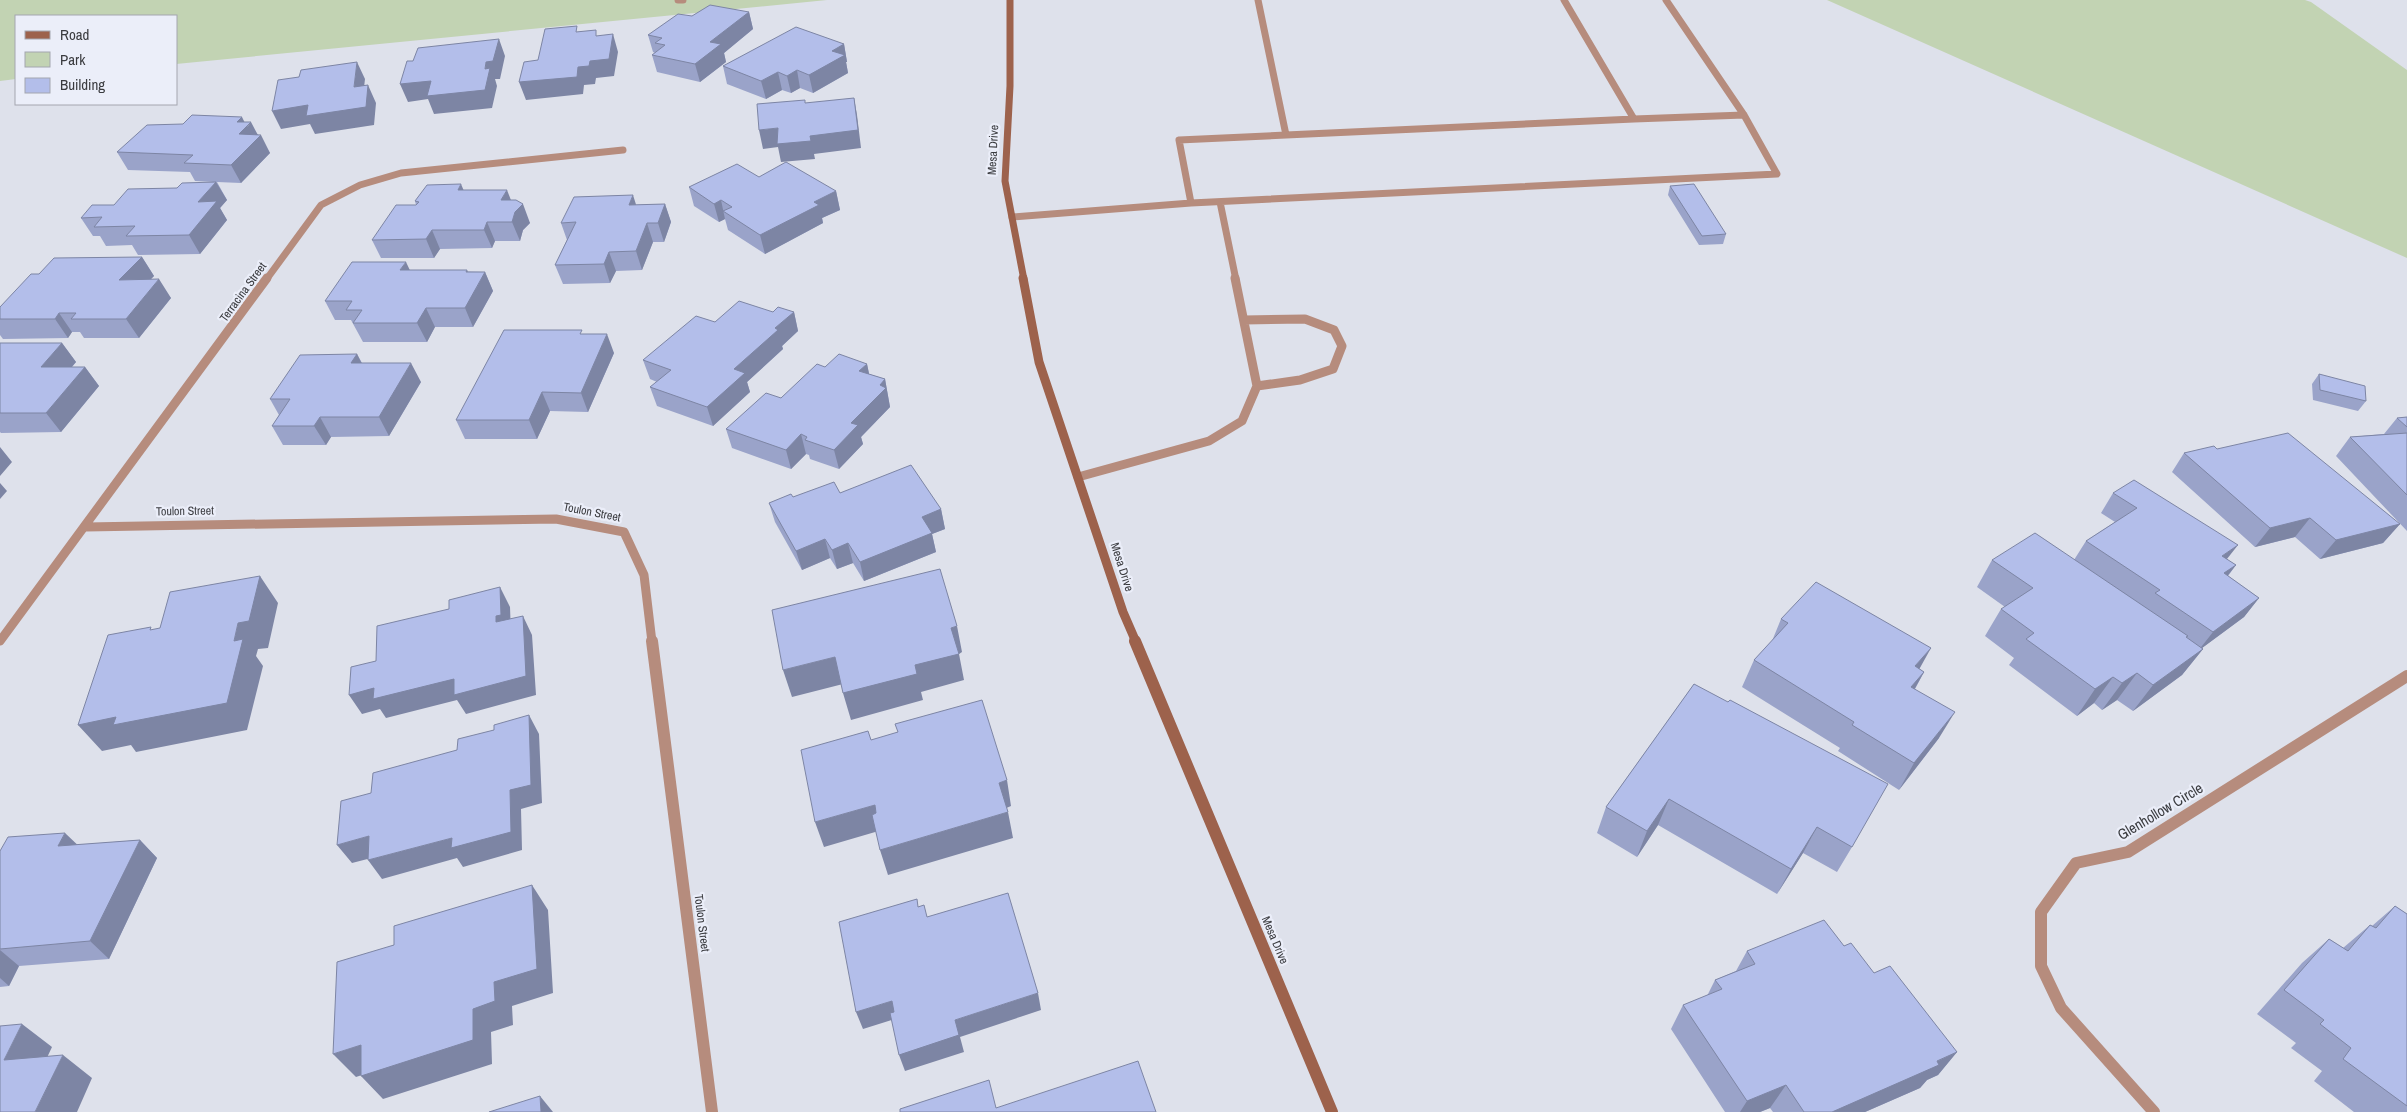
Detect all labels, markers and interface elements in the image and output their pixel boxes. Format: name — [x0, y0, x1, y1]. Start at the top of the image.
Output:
legend — [15, 15, 178, 105]
text: Road — [60, 24, 89, 45]
text: Park — [60, 49, 86, 70]
text: Building — [60, 74, 105, 95]
street label: Mesa Drive — [984, 124, 1002, 176]
street label: Terracina Street — [216, 259, 270, 325]
street label: Toulon Street — [562, 499, 622, 525]
street label: Toulon Street — [156, 502, 214, 520]
street label: Mesa Drive — [1107, 541, 1137, 593]
street label: Glenhollow Circle — [2113, 777, 2207, 845]
street label: Toulon Street — [691, 893, 714, 953]
street label: Mesa Drive — [1258, 914, 1292, 966]

